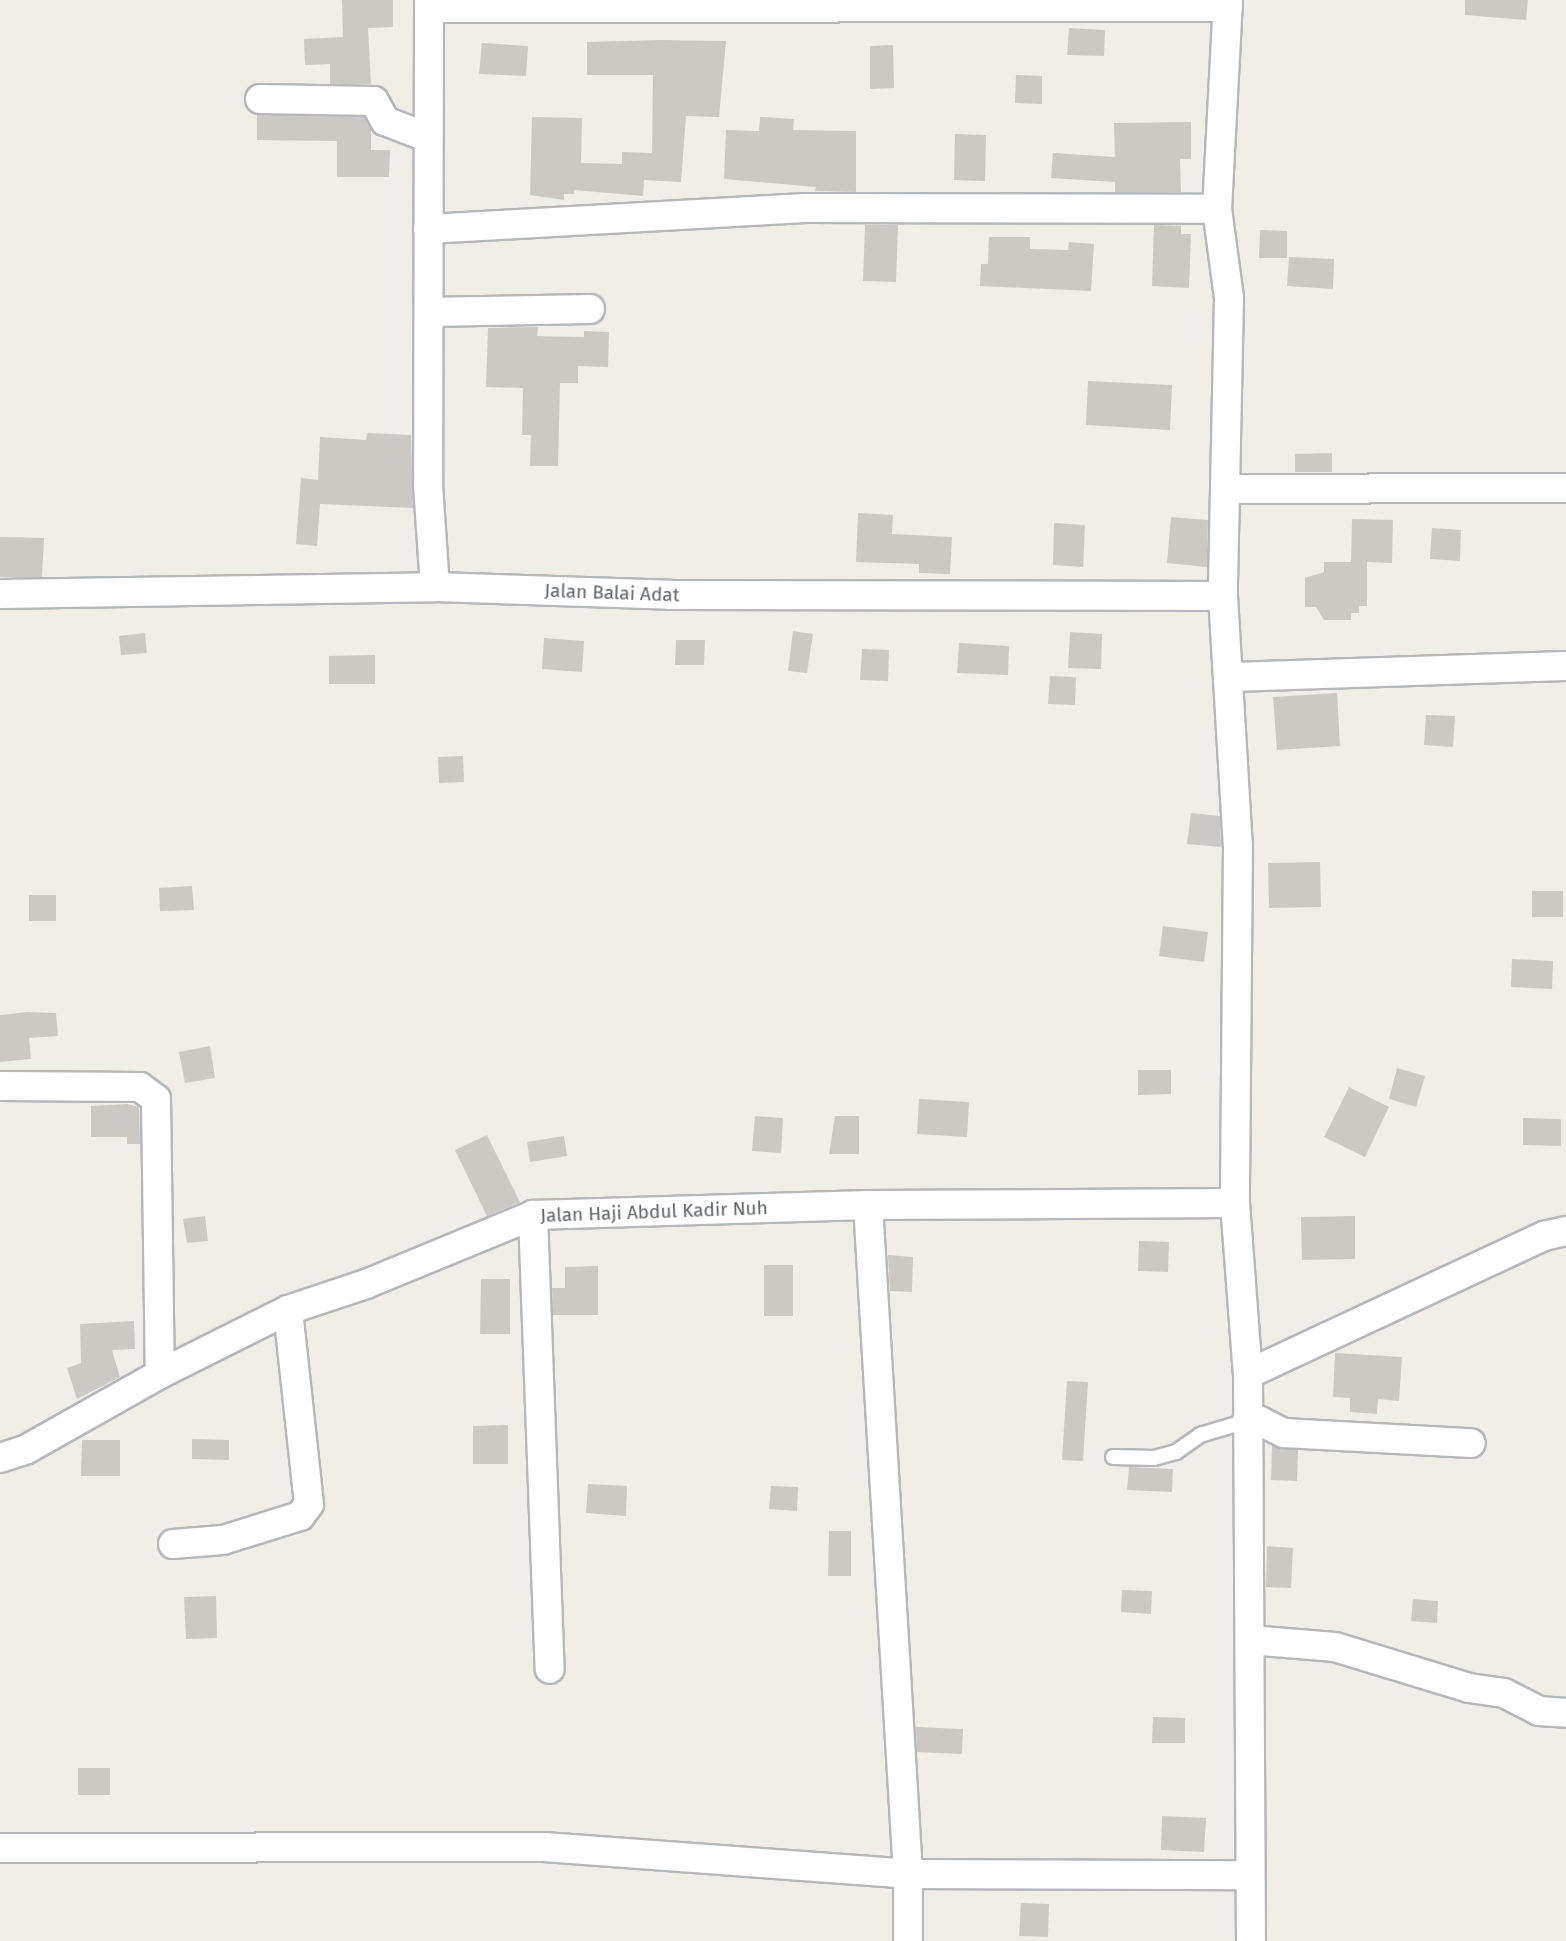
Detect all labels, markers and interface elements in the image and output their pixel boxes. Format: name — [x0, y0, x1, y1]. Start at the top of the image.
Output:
street label: Jalan Balai Adat — [544, 579, 680, 607]
street label: Jalan Haji Abdul Kadir Nuh — [540, 1197, 768, 1227]

